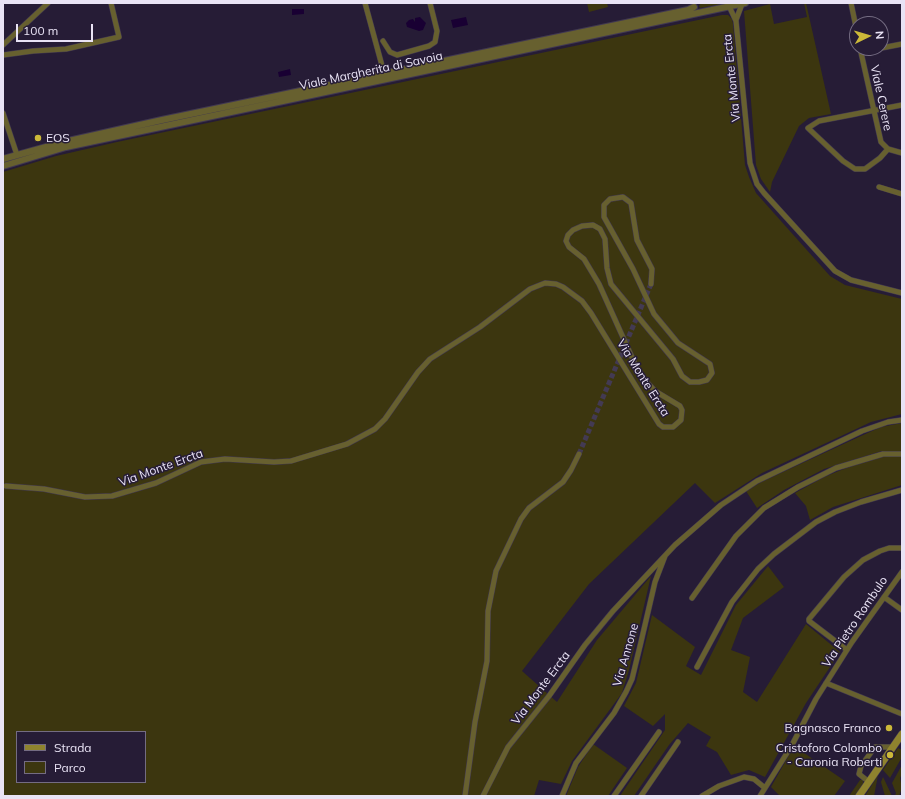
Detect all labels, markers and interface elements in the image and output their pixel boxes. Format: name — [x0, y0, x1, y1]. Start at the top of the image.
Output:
scale bar — [18, 16, 95, 42]
north arrow — [849, 16, 889, 56]
text: 100 m — [23, 23, 58, 38]
text: N — [873, 30, 887, 40]
street label: Via Monte Ercta — [720, 33, 744, 123]
street label: Viale Margherita di Savoia — [298, 49, 444, 93]
street label: Viale Cerere — [867, 64, 895, 132]
place label: EOS — [46, 131, 70, 145]
marker: EOS — [33, 133, 43, 143]
street label: Via Monte Ercta — [614, 337, 672, 419]
street label: Via Monte Ercta — [117, 446, 205, 490]
street label: Via Pietro Rombulo — [819, 574, 891, 670]
street label: Via Annone — [610, 622, 642, 688]
street label: Via Monte Ercta — [509, 648, 573, 728]
place label: Bagnasco Franco — [785, 721, 881, 735]
marker: Bagnasco Franco — [884, 723, 894, 733]
legend — [16, 731, 146, 783]
text: Strada — [54, 740, 92, 755]
place label: Cristoforo Colombo - Caronia Roberti — [776, 741, 882, 769]
marker: Cristoforo Colombo - Caronia Roberti — [885, 750, 895, 760]
text: Parco — [54, 760, 86, 775]

